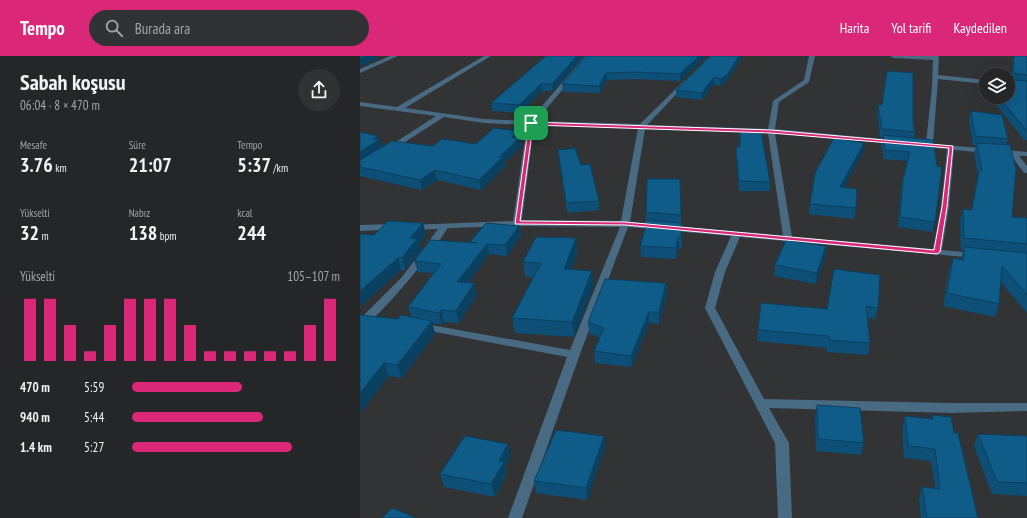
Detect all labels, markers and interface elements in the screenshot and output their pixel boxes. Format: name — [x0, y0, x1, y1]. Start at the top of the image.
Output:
search box — [89, 10, 369, 46]
text: Tempo — [20, 16, 65, 40]
icon: search — [103, 17, 125, 39]
text: Burada ara — [135, 19, 190, 38]
text: Harita — [840, 19, 869, 37]
text: Yol tarifi — [891, 19, 931, 37]
text: Kaydedilen — [953, 19, 1007, 37]
text: Sabah koşusu — [20, 68, 126, 96]
map controls — [979, 68, 1015, 104]
button: layers — [979, 68, 1015, 104]
button: share — [298, 69, 340, 111]
text: 06:04 · 8 × 470 m — [20, 97, 100, 114]
pin — [514, 106, 548, 140]
icon: arrive — [520, 112, 542, 134]
text: Mesafe — [20, 138, 47, 152]
text: Süre — [129, 138, 146, 152]
text: Tempo — [237, 138, 262, 152]
text: 3.76 — [20, 152, 53, 178]
text: 21:07 — [129, 152, 172, 178]
text: 5:37 — [237, 152, 271, 178]
text: km — [53, 161, 67, 175]
text: /km — [271, 161, 288, 175]
text: Yükselti — [20, 206, 50, 220]
text: Nabız — [129, 206, 150, 220]
text: kcal — [237, 206, 252, 220]
text: 32 — [20, 220, 39, 246]
text: 138 — [129, 220, 157, 246]
text: 244 — [237, 220, 266, 246]
text: m — [39, 229, 49, 243]
text: bpm — [157, 229, 176, 243]
text: Yükselti — [20, 268, 55, 285]
text: 105–107 m — [287, 268, 340, 285]
text: 470 m — [20, 379, 50, 396]
text: 5:59 — [84, 379, 104, 396]
text: 940 m — [20, 409, 50, 426]
text: 5:44 — [84, 409, 104, 426]
text: 1.4 km — [20, 439, 52, 456]
text: 5:27 — [84, 439, 104, 456]

